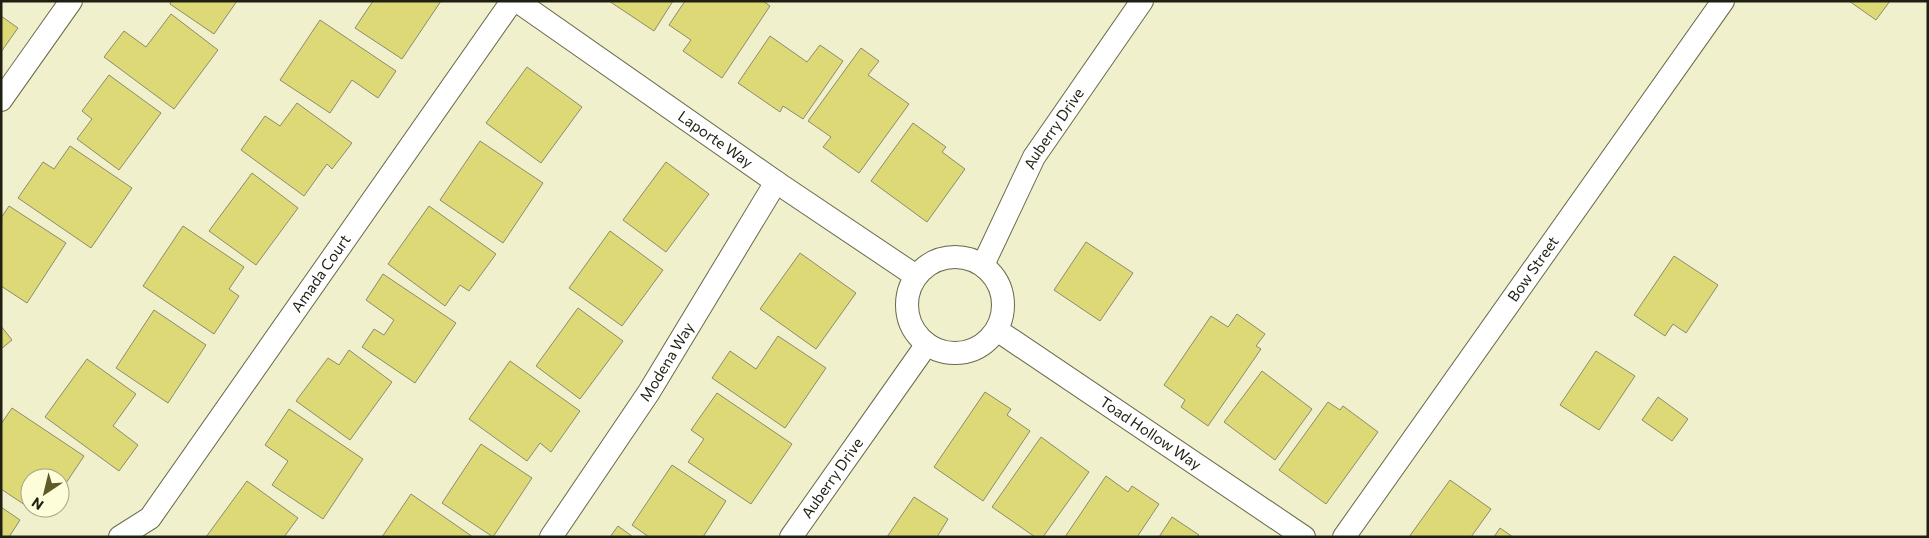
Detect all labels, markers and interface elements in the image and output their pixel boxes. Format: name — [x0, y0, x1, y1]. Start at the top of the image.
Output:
street label: Auberry Drive — [1020, 84, 1087, 172]
street label: Laporte Way — [675, 106, 757, 171]
street label: Amada Court — [287, 231, 354, 315]
street label: Bow Street — [1503, 233, 1562, 305]
street label: Modena Way — [635, 319, 697, 404]
street label: Toad Hollow Way — [1097, 392, 1205, 473]
street label: Auberry Drive — [797, 434, 866, 521]
north arrow — [20, 468, 70, 518]
text: N — [28, 494, 46, 514]

